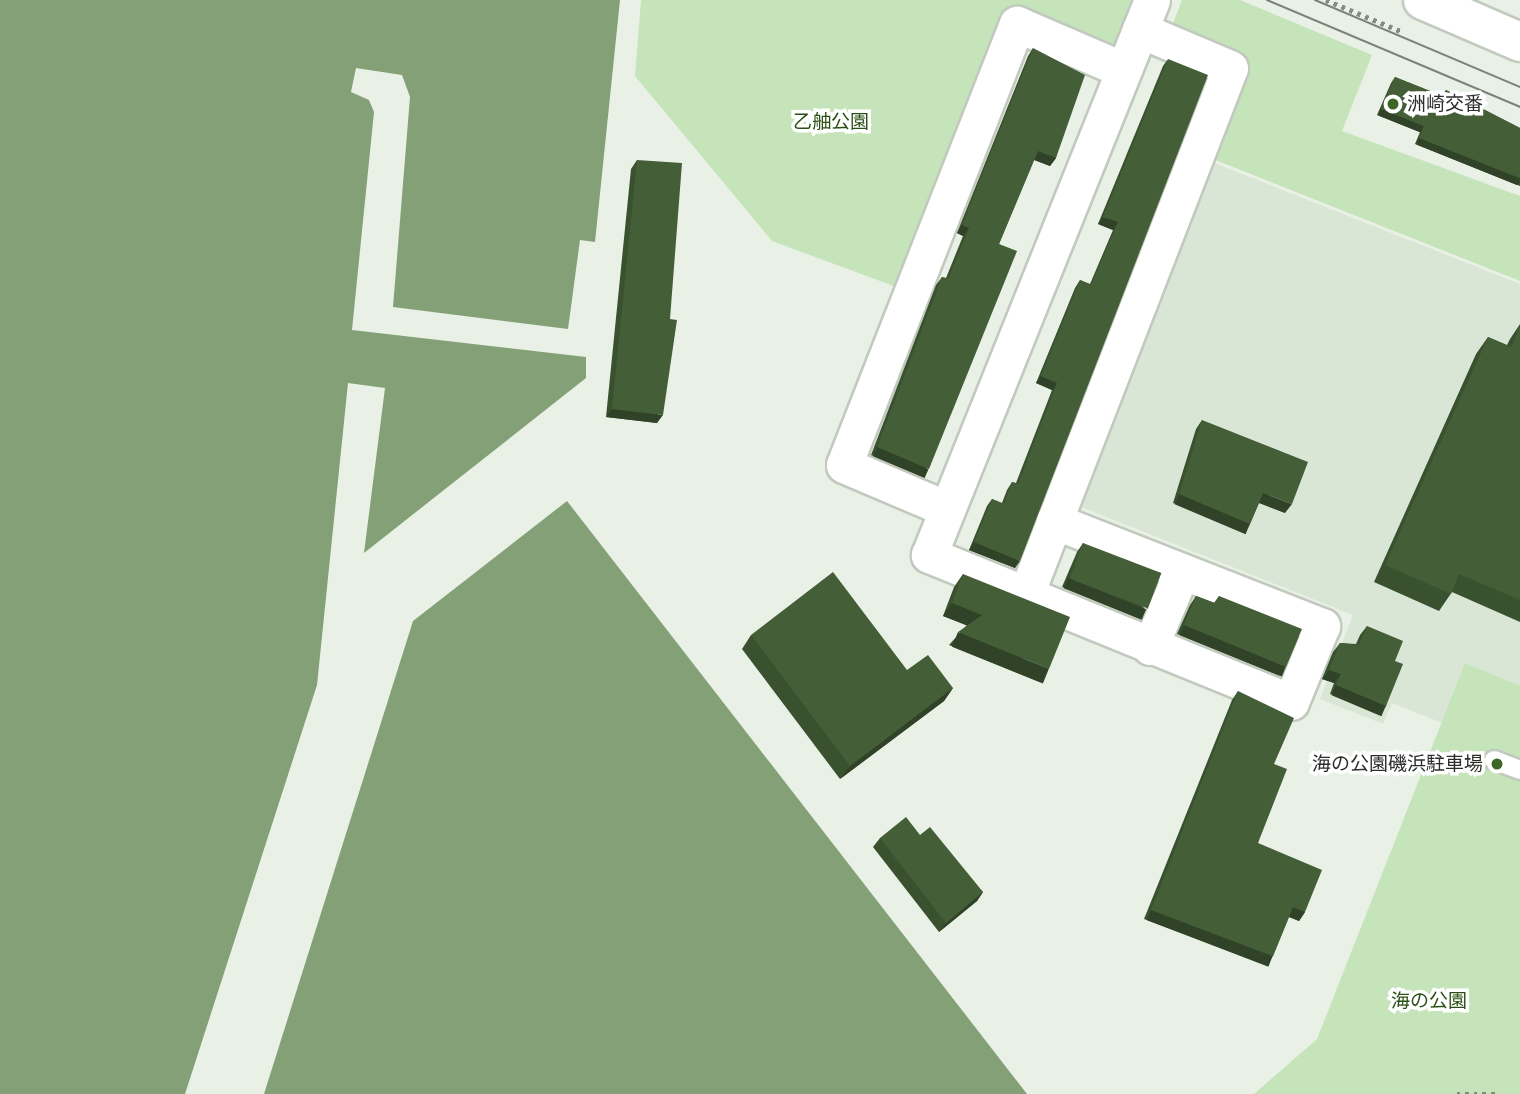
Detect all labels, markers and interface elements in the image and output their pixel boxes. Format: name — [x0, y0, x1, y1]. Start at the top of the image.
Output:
place label: 洲崎交番 — [1407, 93, 1483, 115]
marker: 洲崎交番 — [1385, 96, 1401, 112]
park label: 乙舳公園 — [793, 111, 869, 133]
place label: 海の公園磯浜駐車場 — [1312, 753, 1483, 775]
marker: 海の公園磯浜駐車場 — [1489, 756, 1505, 772]
park label: 海の公園 — [1391, 990, 1467, 1012]

